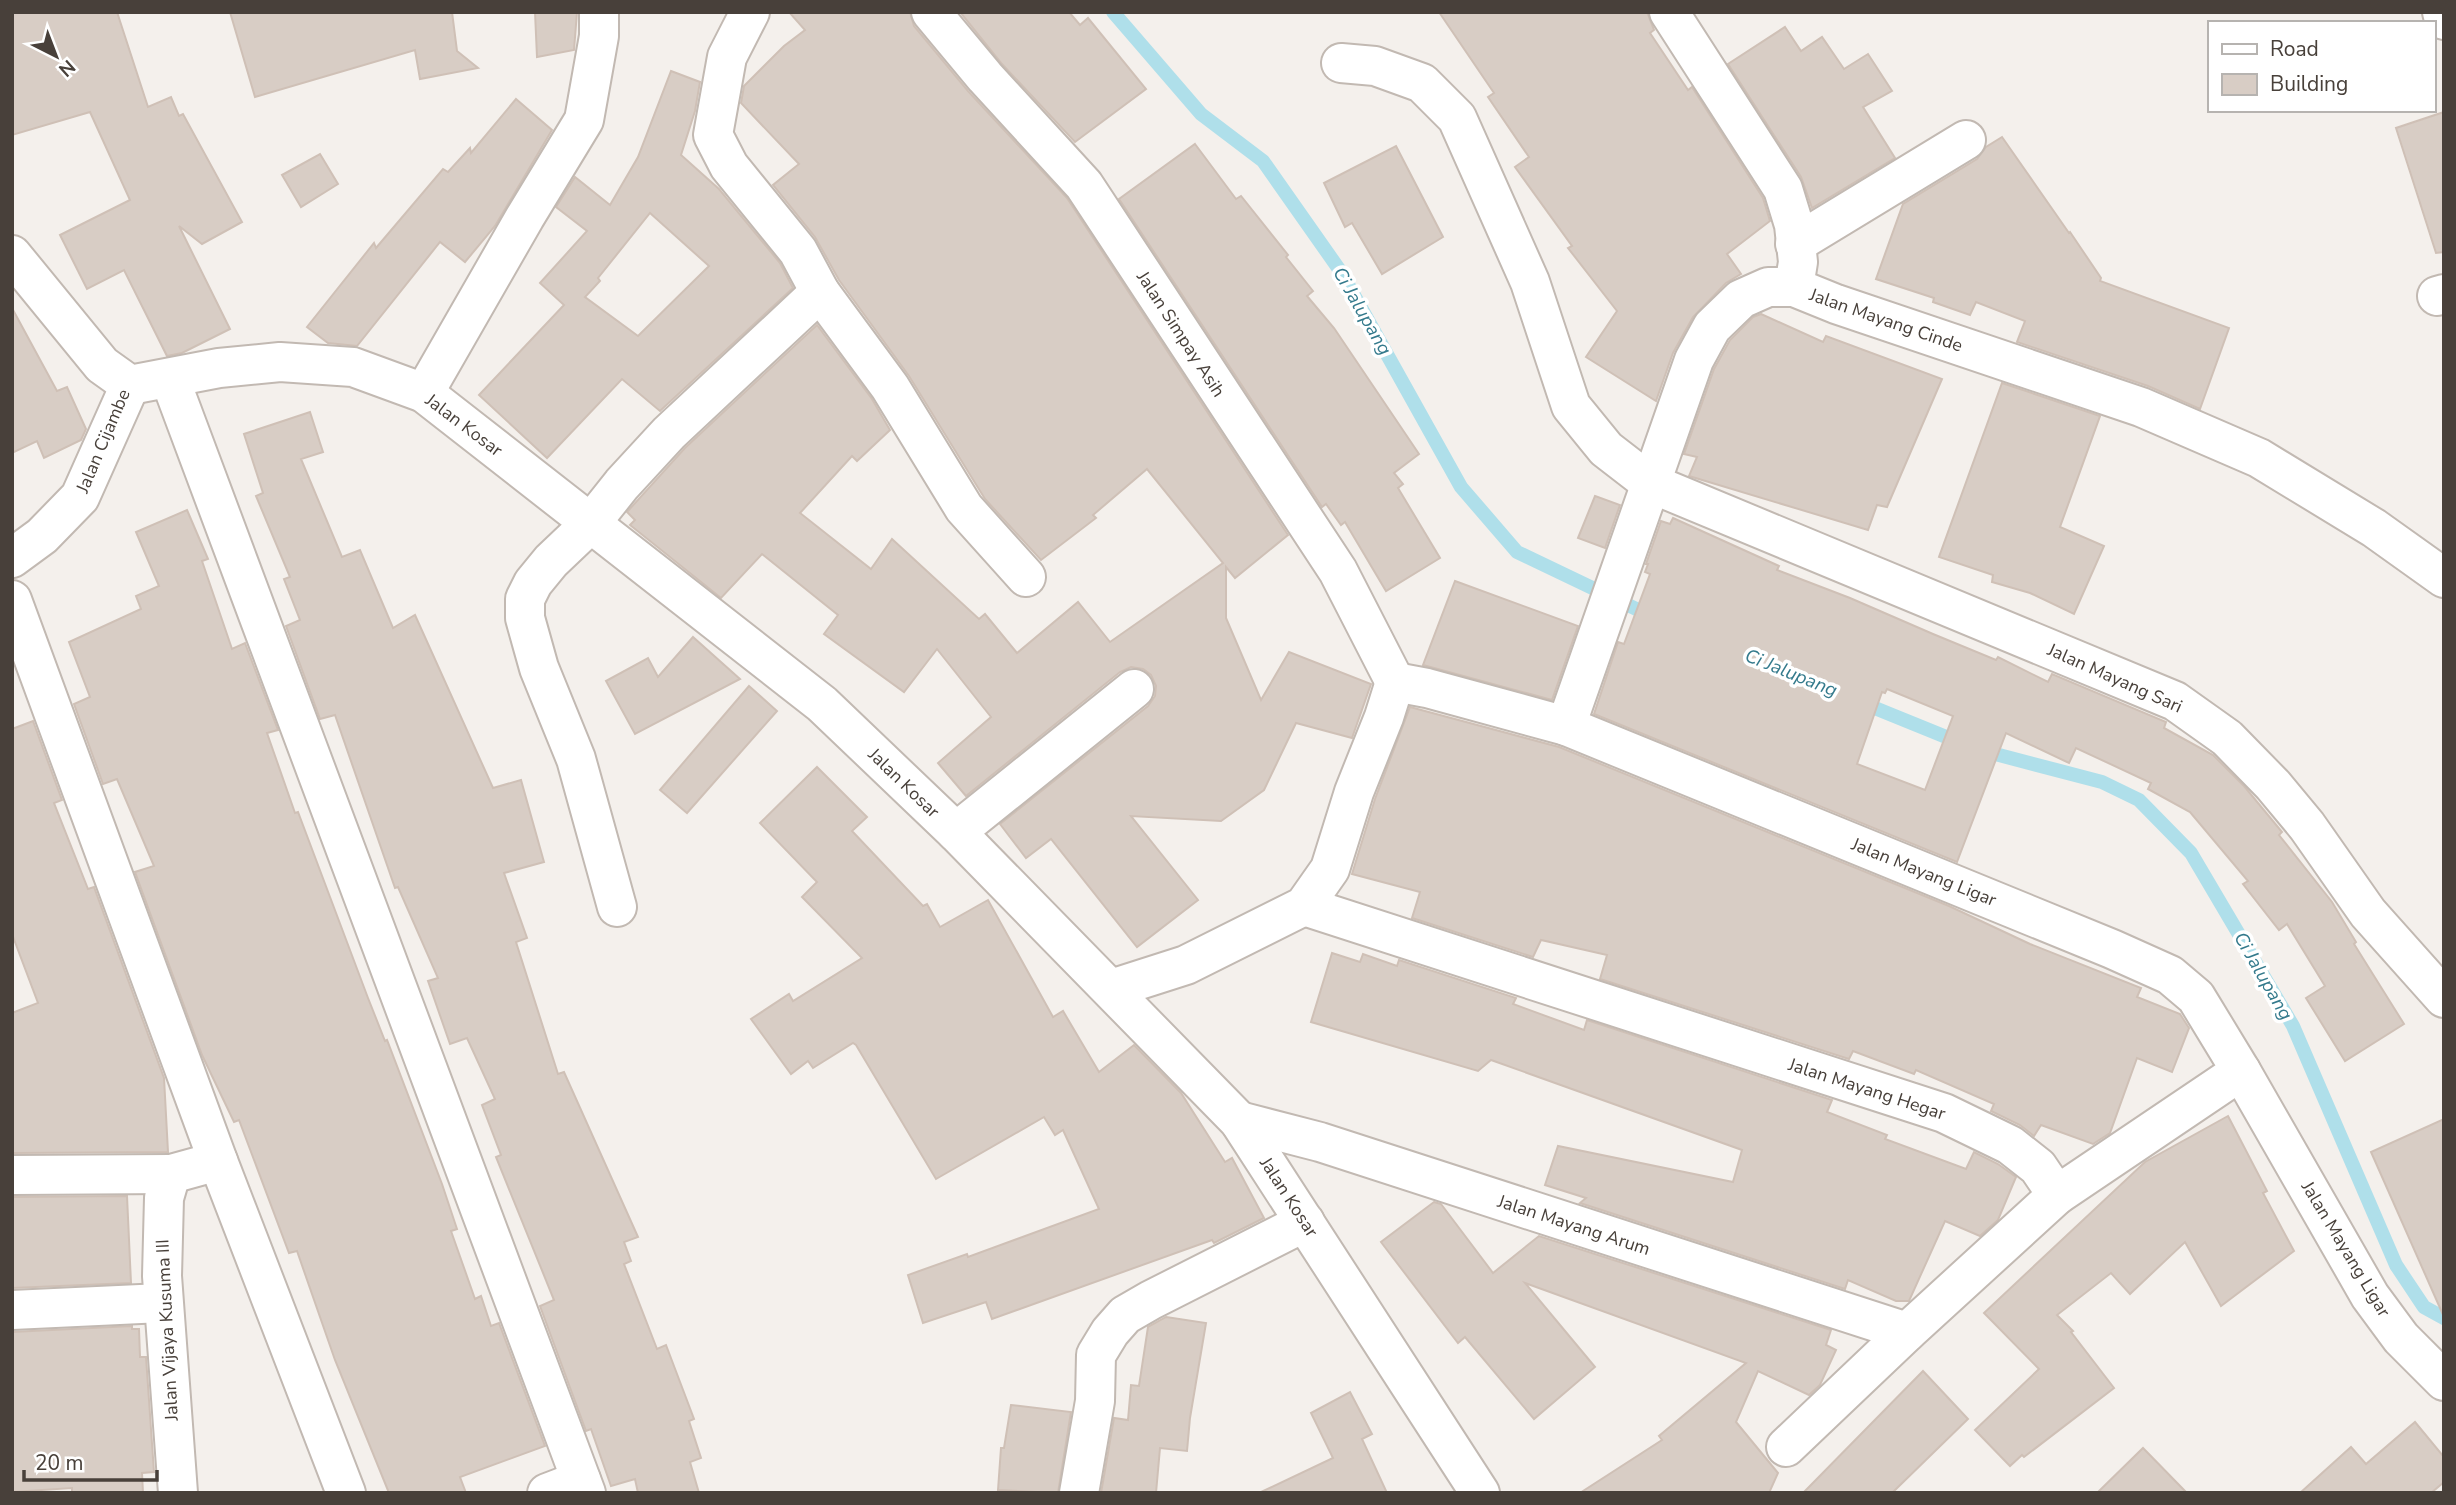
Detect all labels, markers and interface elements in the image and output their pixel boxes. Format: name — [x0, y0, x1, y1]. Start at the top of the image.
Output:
north arrow — [21, 21, 91, 91]
legend — [2208, 21, 2435, 112]
text: Road — [2270, 35, 2319, 63]
text: N — [53, 53, 81, 82]
text: Building — [2270, 70, 2348, 98]
water label: Ci Jalupang — [1326, 262, 1398, 360]
street label: Jalan Simpay Asih — [1131, 266, 1231, 402]
street label: Jalan Mayang Cinde — [1805, 282, 1966, 357]
street label: Jalan Cijambe — [70, 385, 136, 498]
street label: Jalan Kosar — [420, 387, 508, 462]
street label: Jalan Mayang Sari — [2043, 637, 2186, 718]
water label: Ci Jalupang — [1741, 643, 1841, 703]
street label: Jalan Kosar — [862, 742, 945, 824]
street label: Jalan Mayang Ligar — [1847, 832, 2001, 912]
water label: Ci Jalupang — [2227, 927, 2299, 1025]
street label: Jalan Mayang Hegar — [1784, 1052, 1949, 1126]
street label: Jalan Kosar — [1254, 1152, 1324, 1242]
street label: Jalan Mayang Ligar — [2295, 1176, 2396, 1322]
street label: Jalan Mayang Arum — [1494, 1189, 1653, 1261]
street label: Jalan Vijaya Kusuma III — [150, 1239, 184, 1422]
scale bar — [24, 1438, 158, 1482]
text: 20 m — [35, 1449, 84, 1477]

